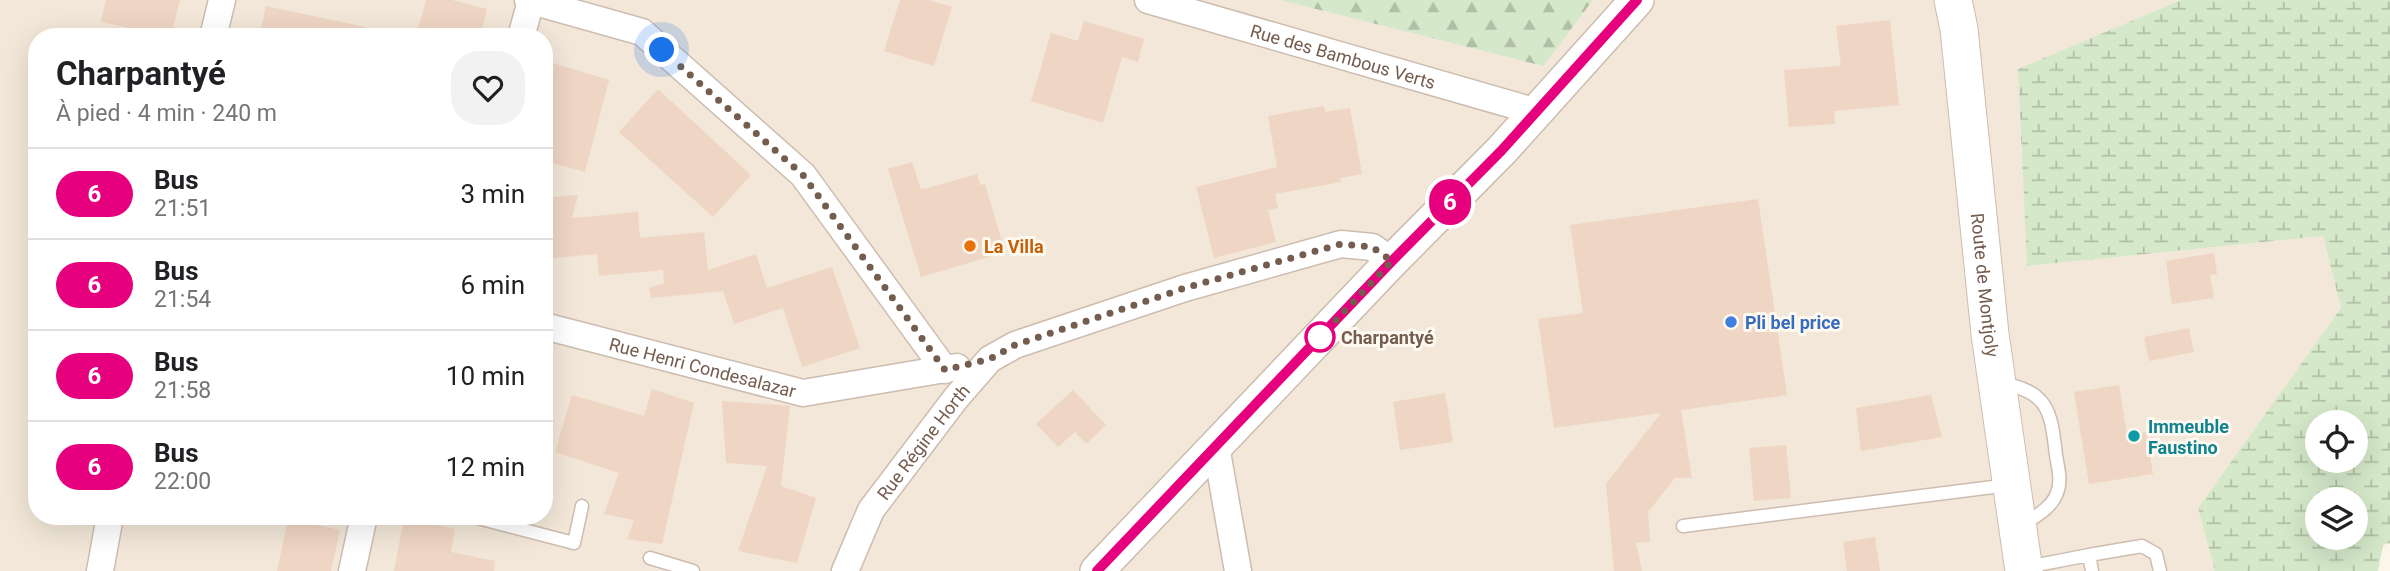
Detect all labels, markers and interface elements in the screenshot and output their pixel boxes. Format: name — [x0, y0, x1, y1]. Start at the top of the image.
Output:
street label: Rue des Bambous Verts — [1248, 20, 1438, 93]
your location — [644, 32, 679, 67]
button: heart — [451, 51, 525, 125]
text: Charpantyé — [56, 54, 226, 93]
text: À pied · 4 min · 240 m — [56, 100, 277, 127]
text: Bus — [154, 165, 199, 195]
text: 3 min — [460, 179, 525, 209]
line badge: 6 — [1427, 179, 1473, 225]
text: 6 — [88, 180, 101, 208]
text: 6 — [1443, 188, 1457, 216]
text: 21:51 — [154, 195, 211, 222]
street label: Route de Montjoly — [1967, 212, 2004, 359]
place label: La Villa — [984, 236, 1044, 257]
marker: La Villa — [962, 238, 978, 254]
text: Bus — [154, 256, 199, 286]
text: 6 min — [460, 270, 525, 300]
text: 6 — [88, 271, 101, 299]
text: 21:54 — [154, 286, 211, 313]
place label: Pli bel price — [1745, 312, 1841, 333]
marker: Pli bel price — [1723, 314, 1739, 330]
marker: Charpantyé — [1305, 322, 1335, 352]
place label: Charpantyé — [1341, 327, 1434, 348]
street label: Rue Henri Condesalazar — [607, 333, 798, 401]
text: Bus — [154, 347, 199, 377]
text: 10 min — [446, 361, 525, 391]
text: 6 — [88, 362, 101, 390]
text: 21:58 — [154, 377, 211, 404]
street label: Rue Régine Horth — [872, 380, 974, 504]
map controls — [2305, 410, 2368, 550]
button: locate — [2305, 410, 2368, 473]
place label: Immeuble Faustino — [2148, 416, 2229, 458]
marker: Immeuble Faustino — [2126, 428, 2142, 444]
text: Bus — [154, 438, 199, 468]
text: 12 min — [446, 452, 525, 482]
text: 6 — [88, 453, 101, 481]
text: 22:00 — [154, 468, 211, 495]
button: layers — [2305, 487, 2368, 550]

